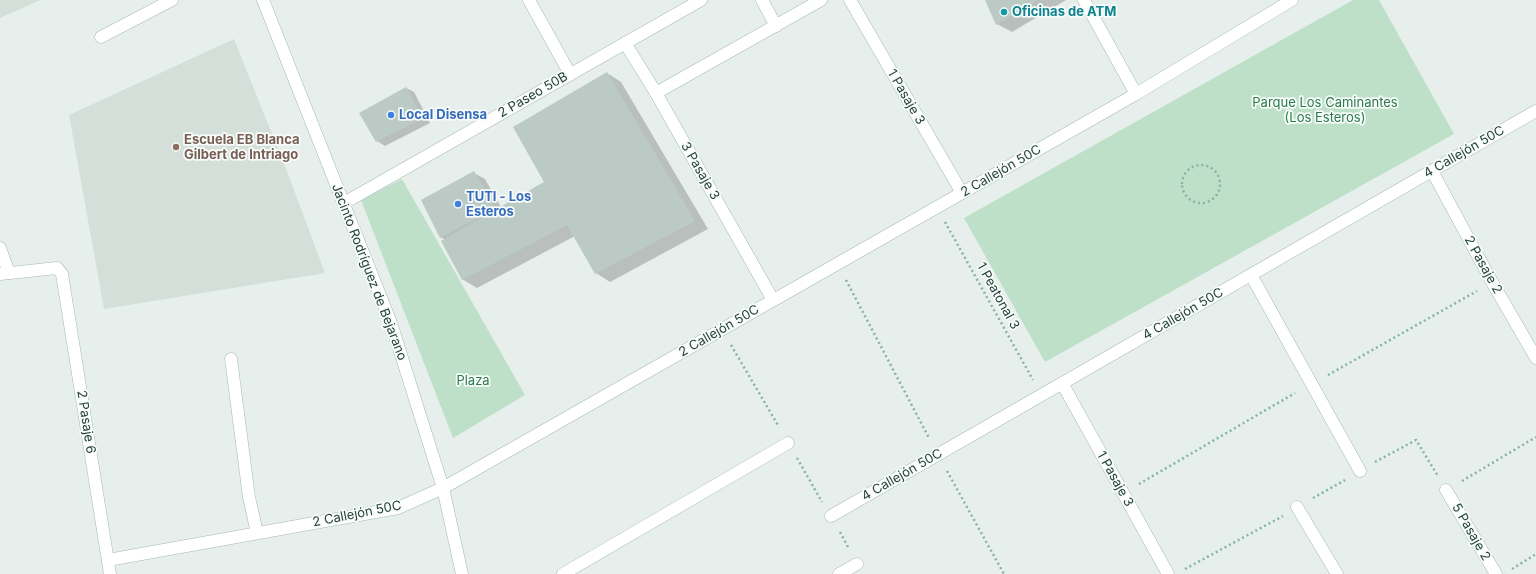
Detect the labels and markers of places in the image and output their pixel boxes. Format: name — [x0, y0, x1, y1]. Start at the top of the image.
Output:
place label: Oficinas de ATM — [1012, 4, 1116, 20]
marker: Oficinas de ATM — [999, 7, 1009, 17]
place label: Local Disensa — [399, 107, 487, 123]
marker: Local Disensa — [386, 110, 396, 120]
place label: Escuela EB Blanca Gilbert de Intriago — [184, 132, 299, 163]
marker: Escuela EB Blanca Gilbert de Intriago — [171, 142, 181, 152]
place label: TUTI - Los Esteros — [466, 189, 531, 220]
marker: TUTI - Los Esteros — [453, 199, 463, 209]

